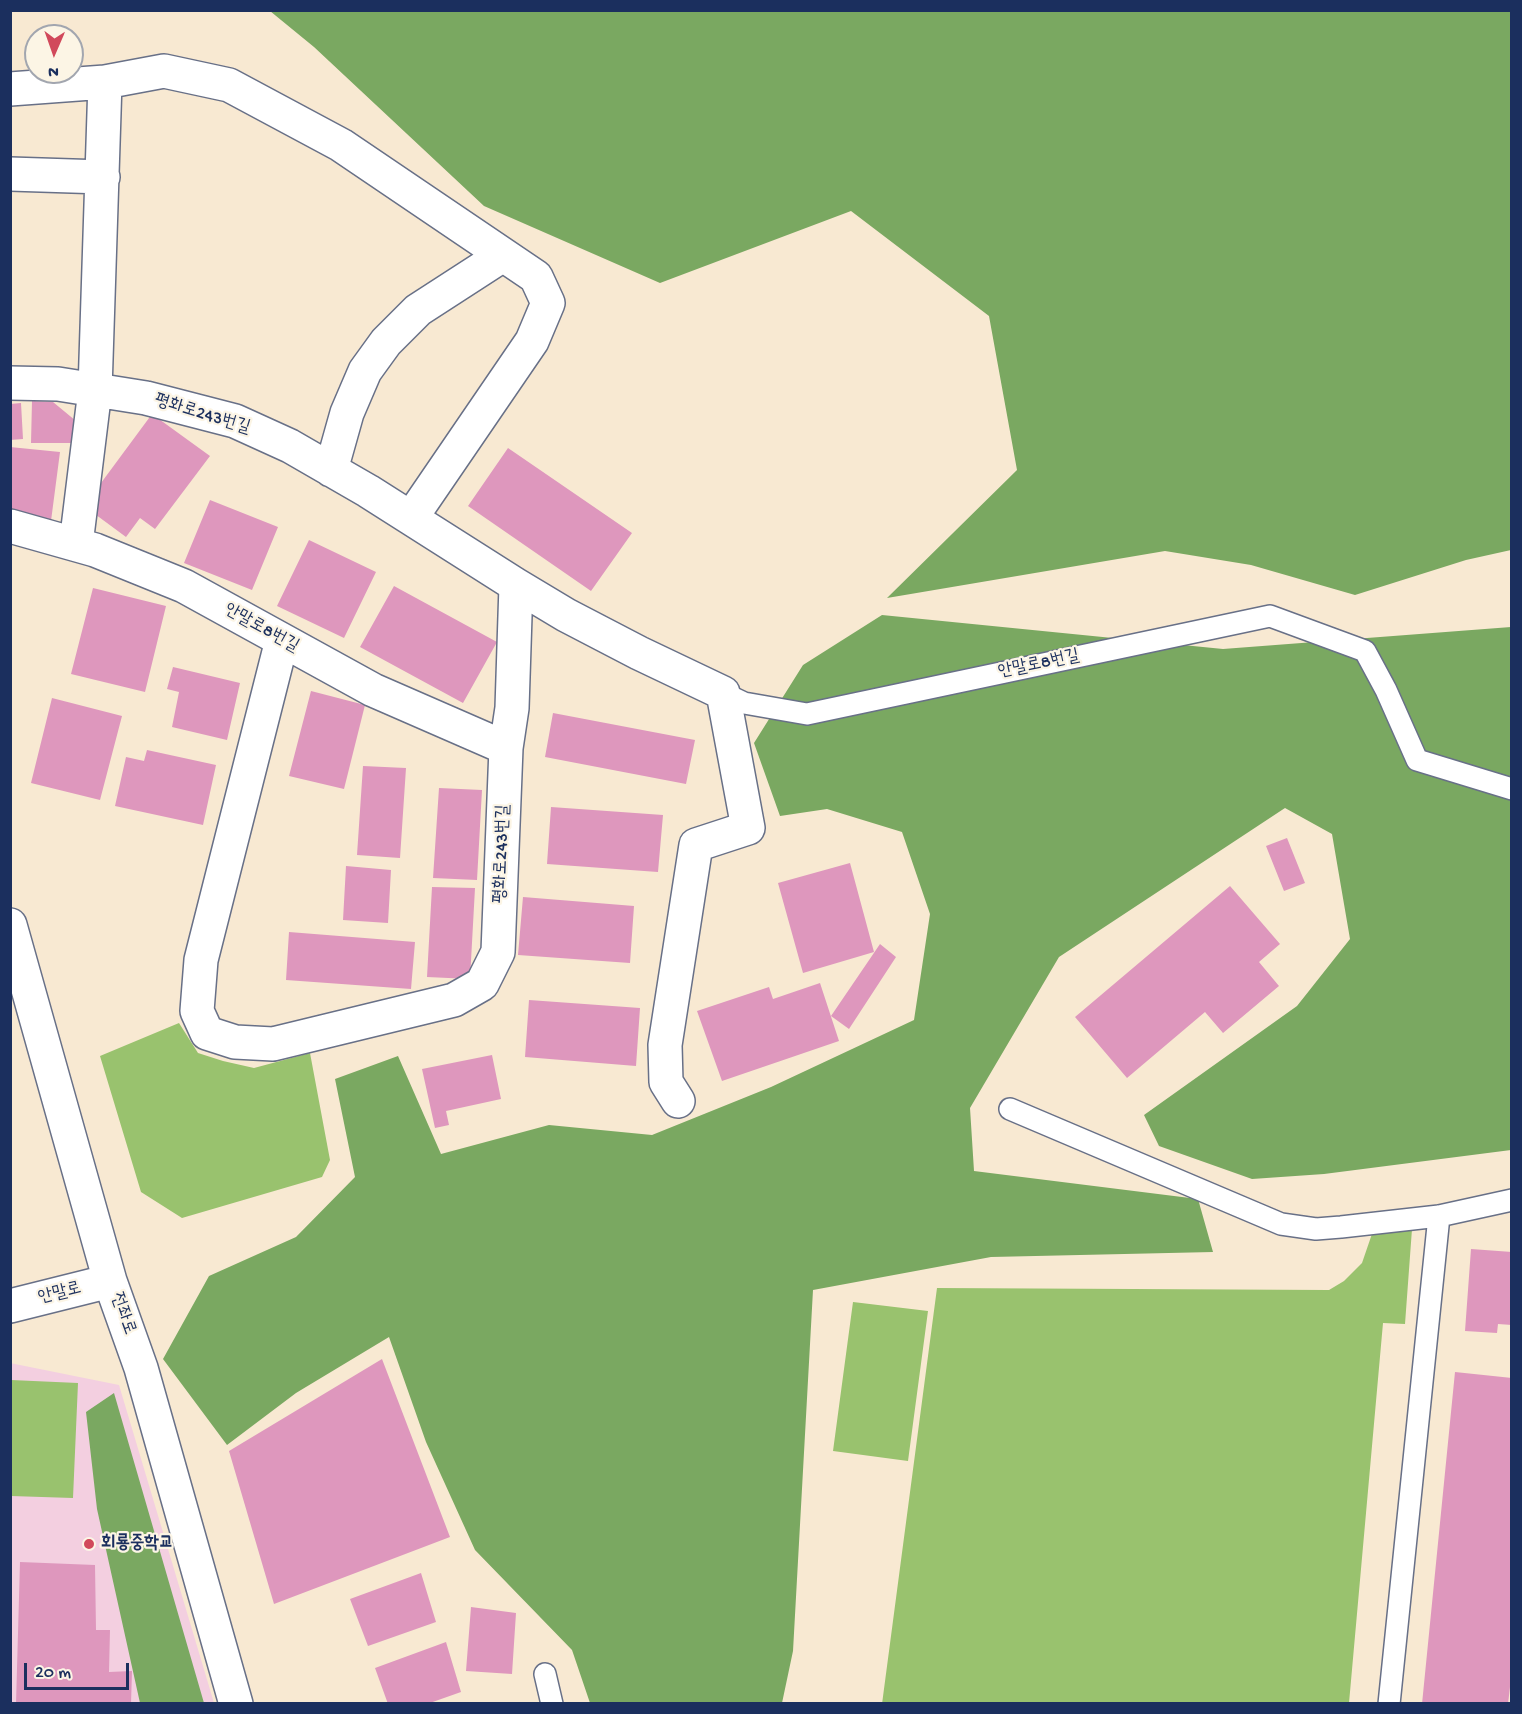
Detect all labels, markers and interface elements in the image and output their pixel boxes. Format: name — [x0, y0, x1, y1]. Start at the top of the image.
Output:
north arrow — [24, 24, 84, 84]
text: N — [48, 61, 59, 80]
street label: 평화로243번길 — [151, 390, 253, 440]
street label: 안말로8번길 — [220, 600, 302, 658]
street label: 안말로8번길 — [997, 646, 1081, 684]
street label: 평화로243번길 — [490, 804, 516, 904]
street label: 안말로 — [36, 1278, 84, 1310]
street label: 전좌로 — [104, 1290, 140, 1338]
place label: 회룡중학교 — [101, 1533, 173, 1555]
marker: 회룡중학교 — [82, 1537, 96, 1551]
scale bar — [27, 1651, 132, 1689]
text: 20 m — [35, 1663, 71, 1684]

